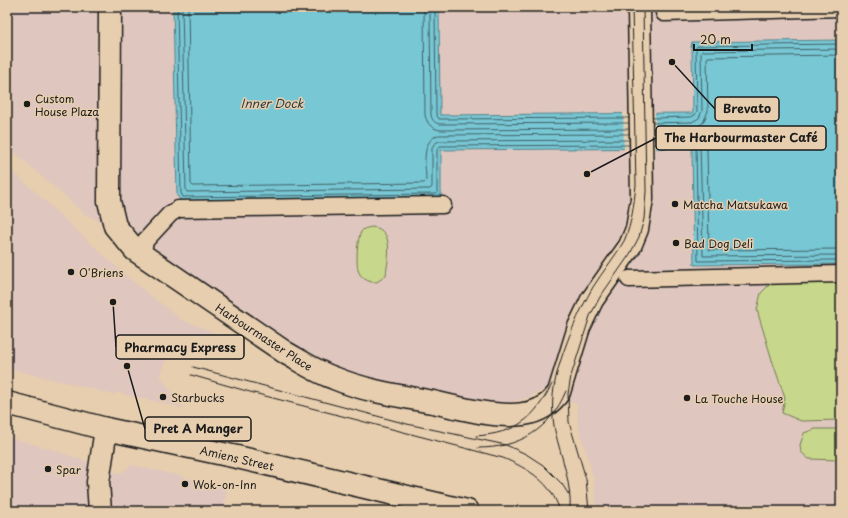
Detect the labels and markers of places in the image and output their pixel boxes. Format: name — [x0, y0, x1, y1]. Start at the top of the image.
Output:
place label: Custom House Plaza — [35, 90, 99, 120]
callout: Brevato — [715, 97, 779, 121]
marker: Custom House Plaza — [22, 99, 32, 109]
callout: The Harbourmaster Café — [656, 126, 826, 150]
place label: Matcha Matsukawa — [683, 196, 788, 213]
marker: Matcha Matsukawa — [670, 199, 680, 209]
place label: Bad Dog Deli — [684, 235, 753, 252]
marker: Bad Dog Deli — [671, 238, 681, 248]
place label: O'Briens — [79, 264, 123, 281]
marker: O'Briens — [66, 267, 76, 277]
callout: Pharmacy Express — [116, 335, 244, 359]
place label: Starbucks — [171, 389, 224, 406]
place label: La Touche House — [695, 390, 784, 407]
marker: Starbucks — [158, 392, 168, 402]
marker: La Touche House — [682, 393, 692, 403]
callout: Pret A Manger — [145, 417, 251, 441]
place label: Spar — [56, 461, 81, 478]
marker: Spar — [43, 464, 53, 474]
place label: Wok-on-Inn — [193, 476, 257, 493]
marker: Wok-on-Inn — [180, 479, 190, 489]

